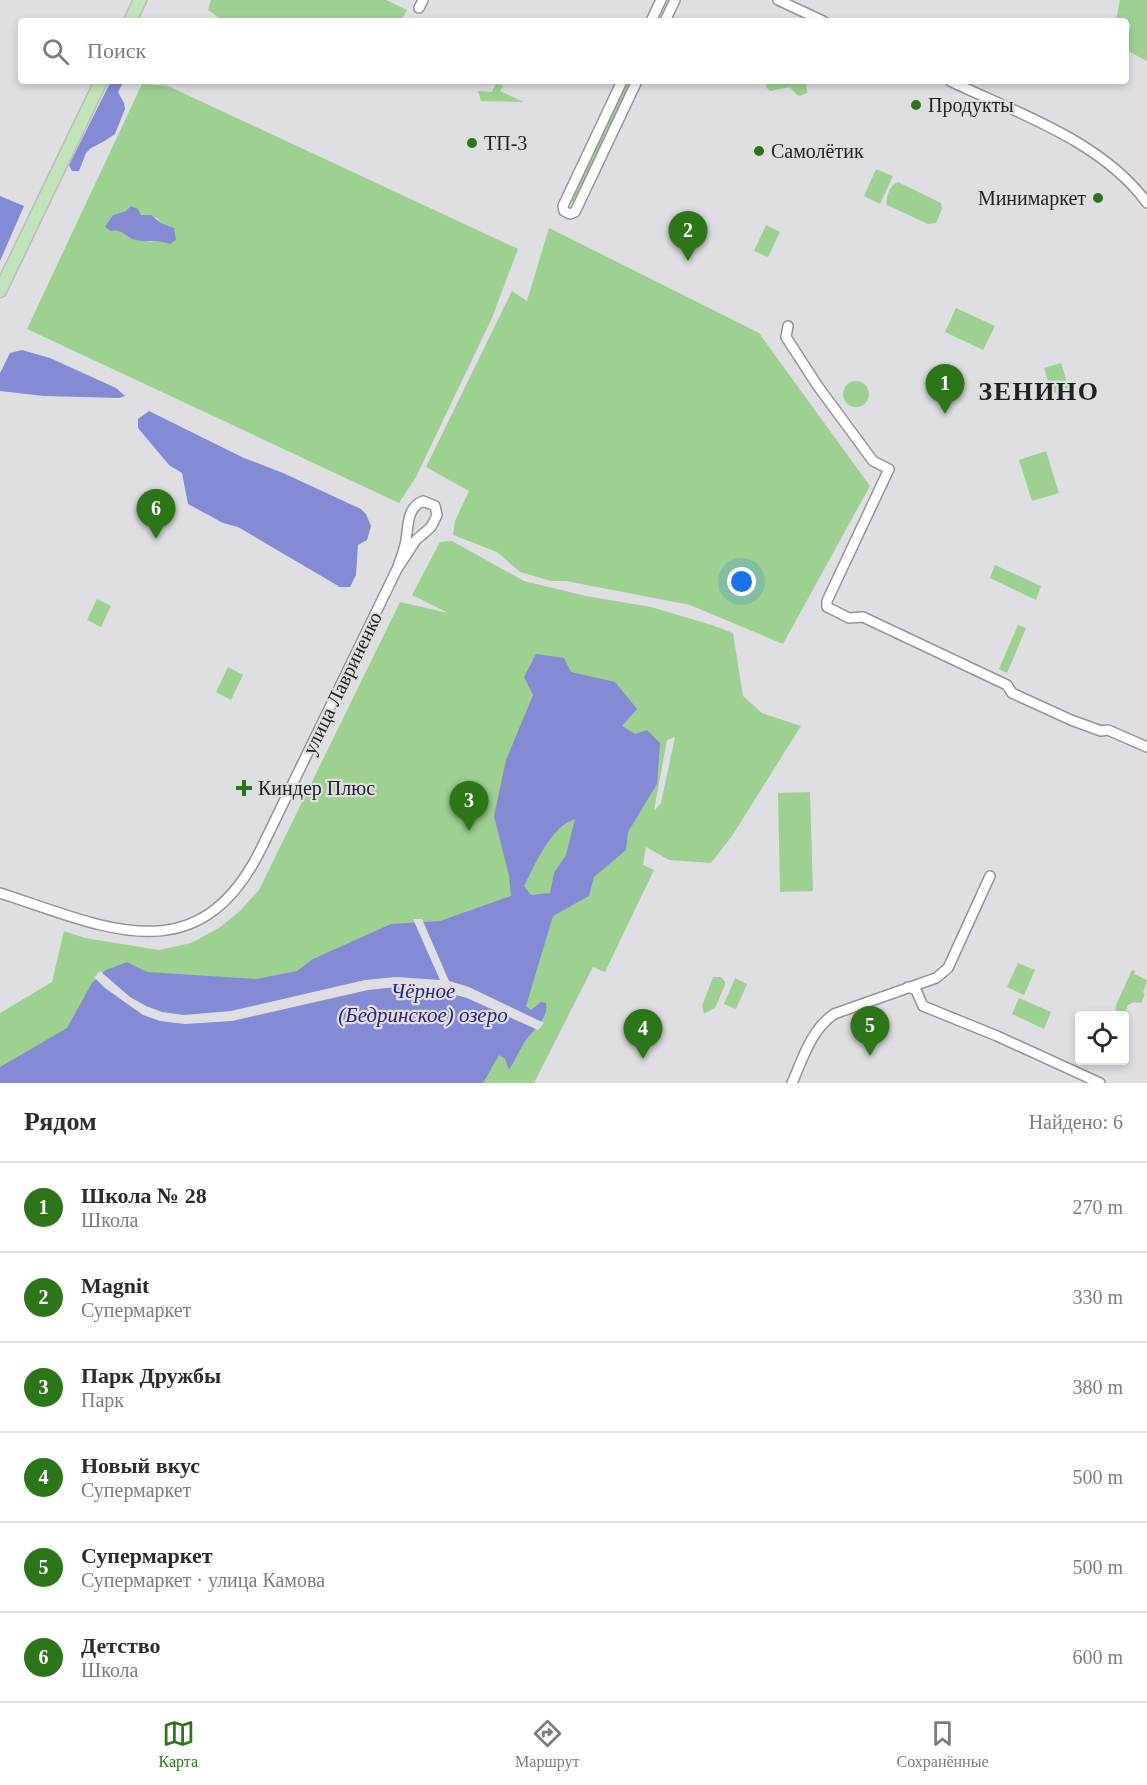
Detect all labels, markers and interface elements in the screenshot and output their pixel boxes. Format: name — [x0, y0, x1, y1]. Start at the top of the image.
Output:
search box — [18, 18, 1129, 84]
icon: search — [39, 35, 72, 68]
text: Поиск — [87, 38, 146, 63]
place label: Продукты — [928, 94, 1014, 117]
marker: Продукты — [909, 98, 923, 112]
place label: ТП-3 — [484, 132, 527, 154]
marker: ТП-3 — [465, 136, 479, 150]
place label: Самолётик — [771, 140, 864, 162]
marker: Самолётик — [752, 144, 766, 158]
place label: Минимаркет — [978, 187, 1086, 210]
marker: Минимаркет — [1091, 191, 1105, 205]
pin: 2 — [668, 212, 708, 261]
pin: 1 — [926, 364, 964, 414]
district label: ЗЕНИНО — [979, 377, 1099, 406]
pin: 6 — [136, 490, 176, 539]
your location — [727, 567, 756, 596]
street label: улица Лавриненко — [298, 608, 387, 758]
place label: Киндер Плюс — [258, 777, 375, 800]
marker: Киндер Плюс — [235, 779, 253, 797]
pin: 3 — [450, 782, 488, 831]
water label: Чёрное (Бедринское) озеро — [338, 979, 508, 1027]
pin: 5 — [850, 1006, 890, 1056]
pin: 4 — [624, 1010, 662, 1059]
map controls — [1075, 1011, 1129, 1065]
button: locate — [1075, 1011, 1129, 1065]
text: Рядом — [24, 1107, 97, 1136]
text: Найдено: 6 — [1029, 1111, 1123, 1133]
text: Школа № 28 — [81, 1183, 207, 1208]
text: 1 — [39, 1196, 49, 1218]
text: 270 m — [1072, 1196, 1123, 1218]
text: Школа — [81, 1209, 138, 1231]
text: Magnit — [81, 1273, 149, 1298]
text: 2 — [39, 1286, 49, 1308]
text: 330 m — [1072, 1286, 1123, 1308]
text: Супермаркет — [81, 1299, 191, 1321]
text: Парк Дружбы — [81, 1363, 221, 1388]
text: 3 — [39, 1376, 49, 1398]
text: 380 m — [1072, 1376, 1123, 1398]
text: Парк — [81, 1389, 124, 1411]
text: Новый вкус — [81, 1453, 200, 1478]
text: 4 — [39, 1466, 49, 1488]
text: 500 m — [1072, 1466, 1123, 1488]
text: Супермаркет — [81, 1479, 191, 1501]
text: Супермаркет — [81, 1543, 212, 1568]
text: 5 — [39, 1556, 49, 1578]
text: 500 m — [1072, 1556, 1123, 1578]
text: Супермаркет · улица Камова — [81, 1569, 325, 1591]
text: Детство — [81, 1633, 161, 1658]
text: 6 — [39, 1646, 49, 1668]
text: 600 m — [1072, 1646, 1123, 1668]
text: Школа — [81, 1659, 138, 1681]
tab: Карта — [158, 1717, 198, 1771]
tab: Маршрут — [515, 1717, 580, 1771]
tab: Сохранённые — [897, 1717, 989, 1771]

